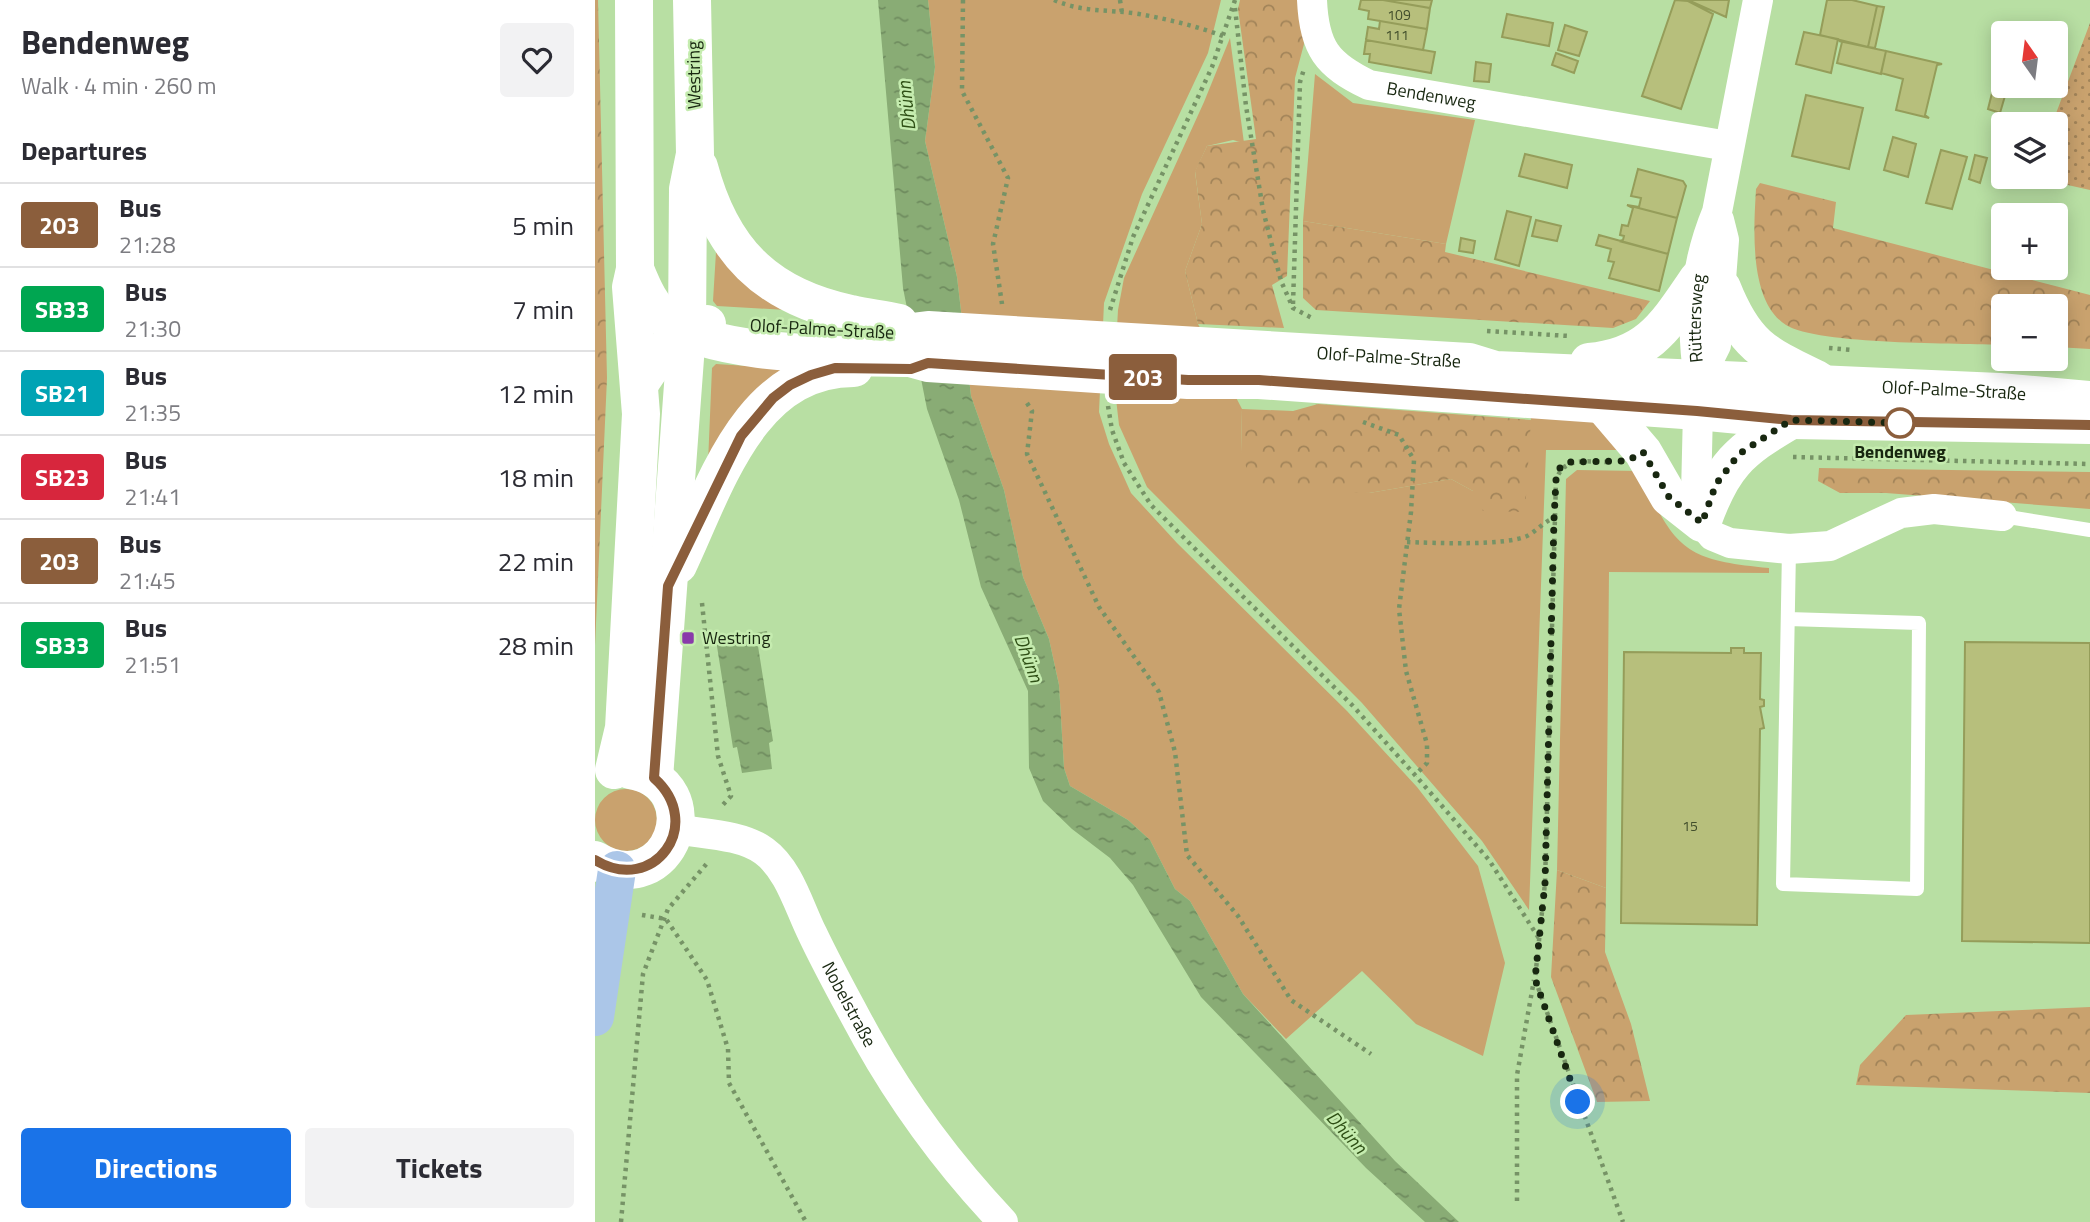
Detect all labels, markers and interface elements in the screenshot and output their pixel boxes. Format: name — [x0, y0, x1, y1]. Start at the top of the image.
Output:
house number: 109 — [1387, 4, 1411, 25]
text: Bendenweg — [21, 17, 189, 67]
north arrow — [1991, 21, 2069, 98]
map controls — [1991, 21, 2068, 371]
button: heart — [500, 23, 574, 97]
house number: 111 — [1385, 24, 1409, 45]
street label: Westring — [679, 41, 708, 109]
text: Walk · 4 min · 260 m — [21, 68, 217, 103]
street label: Bendenweg — [1385, 74, 1478, 116]
water label: Dhünn — [888, 79, 923, 132]
button: layers — [1991, 112, 2068, 189]
text: Departures — [21, 131, 147, 170]
text: Bus — [119, 188, 161, 227]
button: + — [1991, 203, 2068, 280]
text: 5 min — [512, 206, 574, 245]
text: 203 — [39, 207, 80, 243]
text: 21:28 — [119, 227, 176, 262]
text: Bus — [125, 272, 167, 311]
street label: Rüttersweg — [1681, 272, 1712, 364]
text: 7 min — [512, 290, 574, 329]
text: SB33 — [35, 291, 90, 327]
button: − — [1991, 294, 2068, 371]
text: 21:30 — [125, 311, 181, 346]
street label: Olof-Palme-Straße — [749, 311, 895, 346]
street label: Olof-Palme-Straße — [1316, 339, 1462, 375]
line badge: 203 — [1103, 354, 1183, 400]
text: Bus — [125, 356, 167, 395]
text: 203 — [1123, 359, 1163, 395]
street label: Olof-Palme-Straße — [1881, 373, 2027, 407]
text: 12 min — [498, 374, 574, 413]
text: SB21 — [35, 375, 90, 411]
text: 21:35 — [125, 395, 181, 430]
marker: Bendenweg — [1885, 408, 1915, 438]
place label: Bendenweg — [1854, 438, 1946, 465]
text: Bus — [125, 440, 167, 479]
text: 18 min — [498, 458, 574, 497]
text: SB23 — [35, 459, 90, 495]
text: 21:41 — [125, 479, 181, 514]
text: Bus — [119, 524, 161, 563]
text: 22 min — [498, 542, 574, 581]
text: 203 — [39, 543, 80, 579]
text: 21:45 — [119, 563, 176, 598]
text: Bus — [125, 608, 167, 647]
place label: Westring — [702, 624, 770, 651]
text: 28 min — [498, 626, 574, 665]
text: SB33 — [35, 627, 90, 663]
marker: Westring — [680, 630, 696, 646]
water label: Dhünn — [1007, 630, 1052, 687]
text: 21:51 — [125, 647, 181, 682]
house number: 15 — [1682, 815, 1698, 836]
street label: Nobelstraße — [815, 957, 883, 1052]
your location — [1560, 1084, 1595, 1119]
water label: Dhünn — [1320, 1104, 1375, 1160]
button: Directions — [21, 1128, 291, 1208]
button: Tickets — [305, 1128, 574, 1208]

